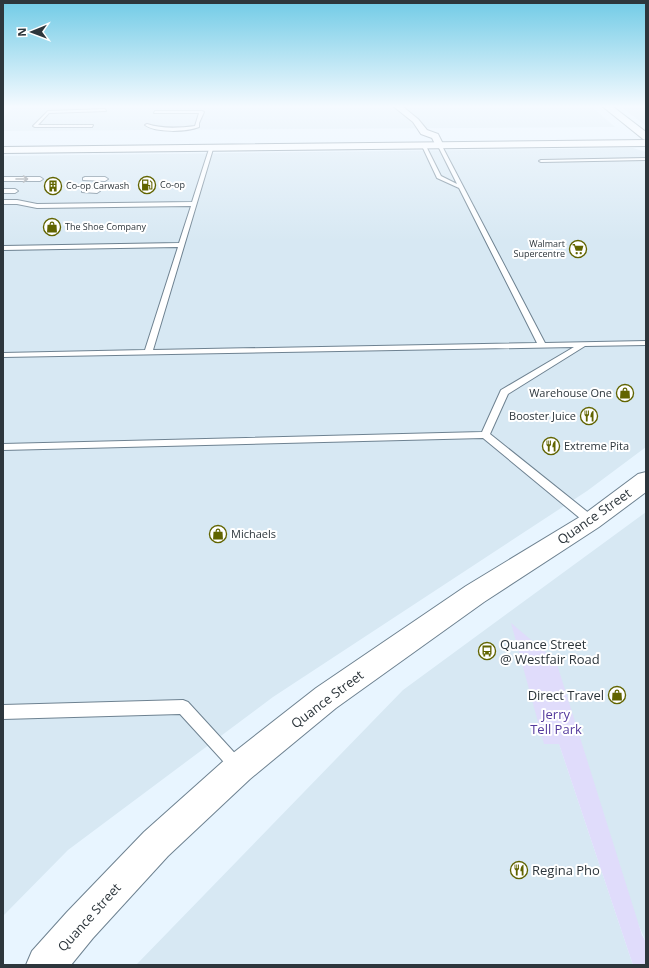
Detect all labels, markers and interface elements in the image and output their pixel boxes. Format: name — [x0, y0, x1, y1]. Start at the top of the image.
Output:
north arrow — [12, 12, 52, 52]
text: N — [14, 28, 29, 37]
one-way arrow — [15, 175, 28, 183]
fuel station icon: Co-op — [137, 175, 157, 195]
building icon: Co-op Carwash — [43, 176, 63, 196]
place label: Co-op — [160, 178, 185, 191]
place label: Co-op Carwash — [66, 179, 129, 192]
shop icon: The Shoe Company — [42, 217, 62, 237]
place label: The Shoe Company — [65, 220, 147, 233]
place label: Walmart Supercentre — [513, 237, 565, 260]
supermarket icon: Walmart Supercentre — [568, 239, 588, 259]
shop icon: Warehouse One — [615, 383, 635, 403]
place label: Warehouse One — [529, 385, 612, 400]
restaurant icon: Booster Juice — [579, 406, 599, 426]
place label: Booster Juice — [509, 408, 576, 423]
restaurant icon: Extreme Pita — [541, 436, 561, 456]
place label: Extreme Pita — [564, 438, 629, 453]
street label: Quance Street — [553, 484, 635, 548]
shop icon: Michaels — [208, 524, 228, 544]
place label: Michaels — [231, 526, 276, 541]
place label: Quance Street @ Westfair Road — [500, 635, 600, 668]
bus stop icon: Quance Street @ Westfair Road — [477, 641, 497, 661]
street label: Quance Street — [287, 666, 367, 732]
shop icon: Direct Travel — [607, 685, 627, 705]
place label: Direct Travel — [528, 686, 604, 704]
park label: Jerry Tell Park — [530, 705, 582, 738]
restaurant icon: Regina Pho — [509, 860, 529, 880]
place label: Regina Pho — [532, 861, 600, 879]
street label: Quance Street — [53, 879, 125, 955]

